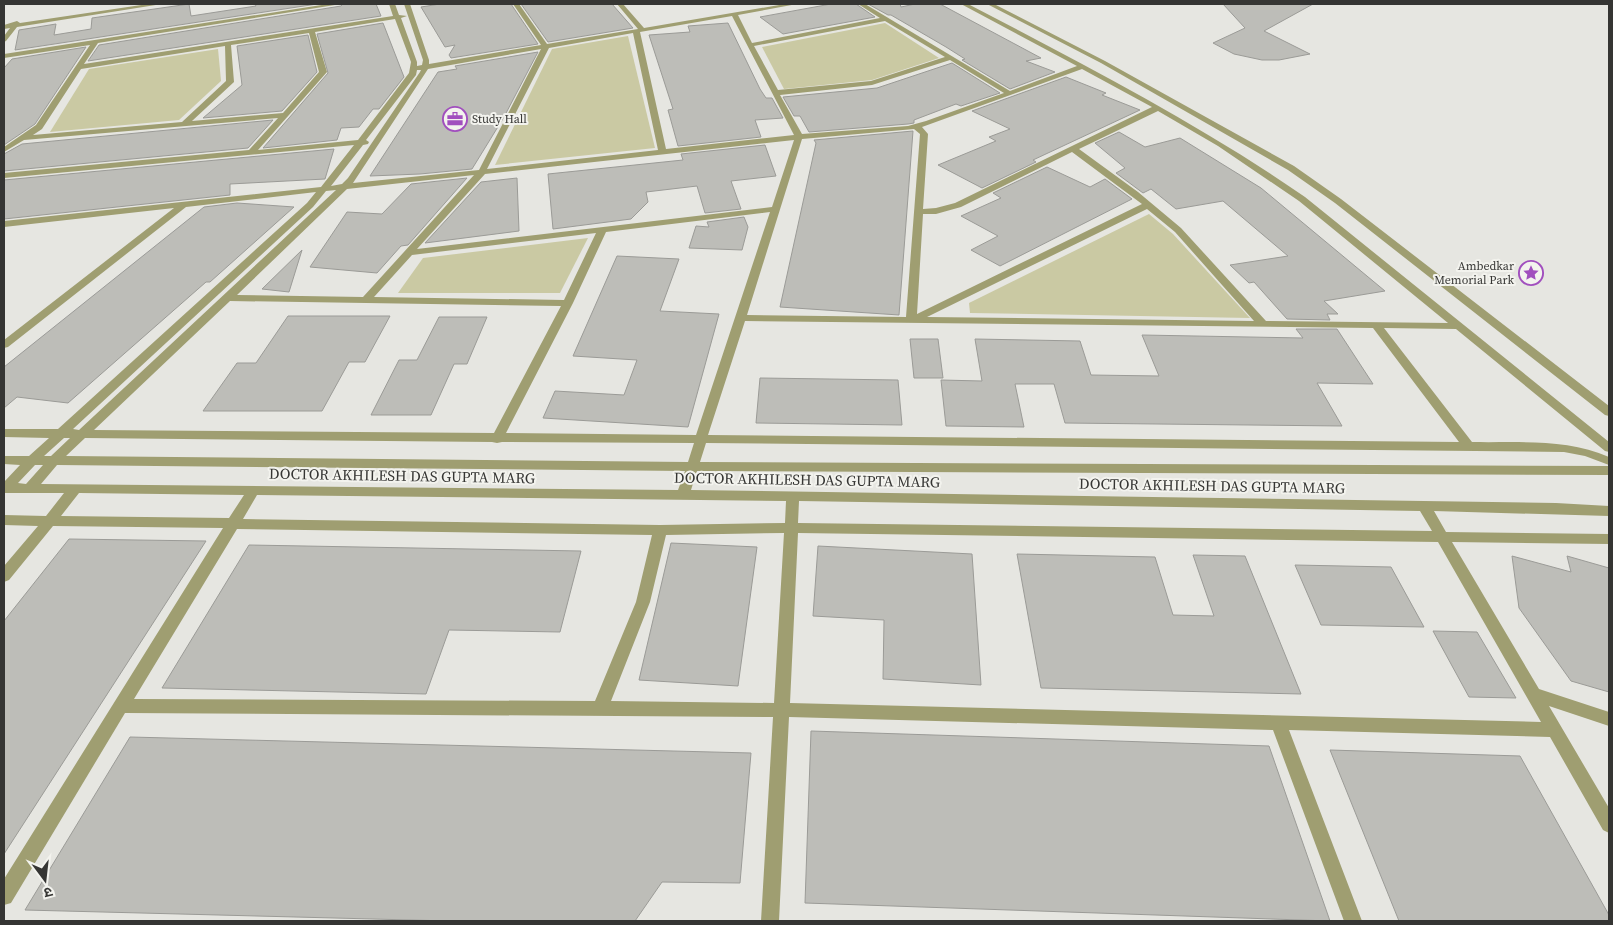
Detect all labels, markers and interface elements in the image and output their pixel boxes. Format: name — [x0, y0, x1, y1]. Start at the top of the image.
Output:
office icon: Study Hall — [442, 106, 468, 132]
place label: Study Hall — [472, 111, 527, 127]
place label: Ambedkar Memorial Park — [1434, 258, 1514, 288]
place icon: Ambedkar Memorial Park — [1518, 260, 1544, 286]
street label: DOCTOR AKHILESH DAS GUPTA MARG — [269, 463, 535, 488]
street label: DOCTOR AKHILESH DAS GUPTA MARG — [674, 467, 940, 492]
street label: DOCTOR AKHILESH DAS GUPTA MARG — [1079, 473, 1345, 498]
north arrow — [20, 855, 70, 905]
text: उ — [41, 882, 55, 903]

